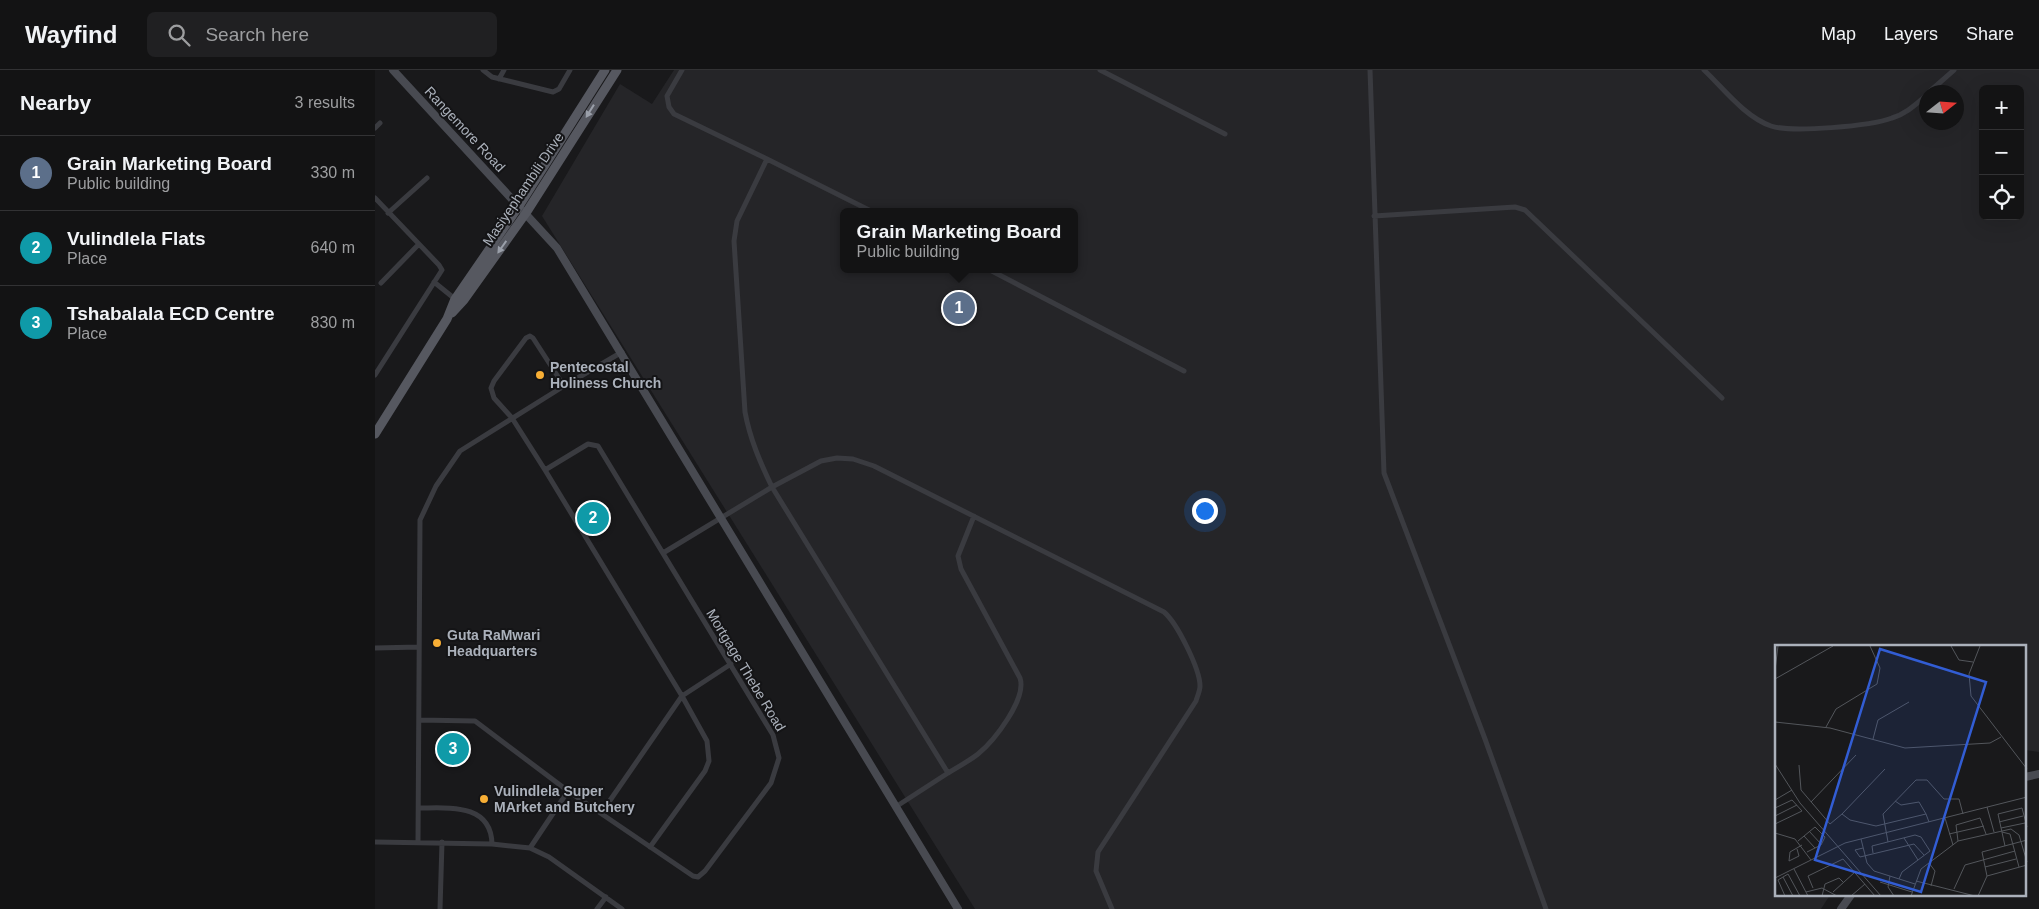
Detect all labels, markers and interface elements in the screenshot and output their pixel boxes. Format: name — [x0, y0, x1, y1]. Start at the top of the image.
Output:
search box — [147, 12, 497, 57]
text: Wayfind — [25, 21, 117, 48]
icon: search — [165, 21, 193, 49]
text: Search here — [205, 24, 309, 45]
text: Map — [1821, 24, 1856, 44]
text: Layers — [1884, 24, 1938, 44]
text: Share — [1966, 24, 2014, 44]
street label: Rangemore Road — [421, 83, 509, 175]
north arrow — [1919, 85, 1964, 130]
map controls — [1979, 85, 2024, 220]
button: + — [1979, 85, 2024, 130]
text: Nearby — [20, 91, 91, 114]
text: 3 results — [295, 94, 355, 111]
one-way arrow — [586, 105, 595, 118]
street label: Masiyephambili Drive — [479, 129, 567, 249]
button: − — [1979, 130, 2024, 175]
text: Grain Marketing Board — [67, 153, 272, 174]
text: 1 — [32, 164, 40, 181]
text: 330 m — [311, 164, 355, 181]
text: Public building — [67, 175, 170, 192]
button: locate — [1979, 175, 2024, 220]
popup — [840, 208, 1078, 273]
text: Grain Marketing Board — [857, 221, 1061, 242]
text: Vulindlela Flats — [67, 228, 206, 249]
text: 2 — [32, 239, 40, 256]
text: 640 m — [311, 239, 355, 256]
one-way arrow — [497, 240, 507, 254]
text: Public building — [857, 243, 960, 260]
text: Place — [67, 250, 107, 267]
pin: 1 — [943, 289, 975, 327]
text: Tshabalala ECD Centre — [67, 303, 275, 324]
text: 3 — [32, 314, 40, 331]
text: 830 m — [311, 314, 355, 331]
text: Place — [67, 325, 107, 342]
place label: Pentecostal Holiness Church — [550, 359, 661, 391]
marker: Pentecostal Holiness Church — [534, 369, 546, 381]
your location — [1192, 498, 1218, 524]
pin: 2 — [577, 499, 609, 537]
street label: Mortgage Thebe Road — [703, 606, 789, 734]
place label: Guta RaMwari Headquarters — [447, 627, 540, 659]
marker: Guta RaMwari Headquarters — [431, 637, 443, 649]
inset map — [1775, 645, 2027, 896]
pin: 3 — [437, 730, 469, 768]
place label: Vulindlela Super MArket and Butchery — [494, 783, 635, 815]
marker: Vulindlela Super MArket and Butchery — [478, 793, 490, 805]

